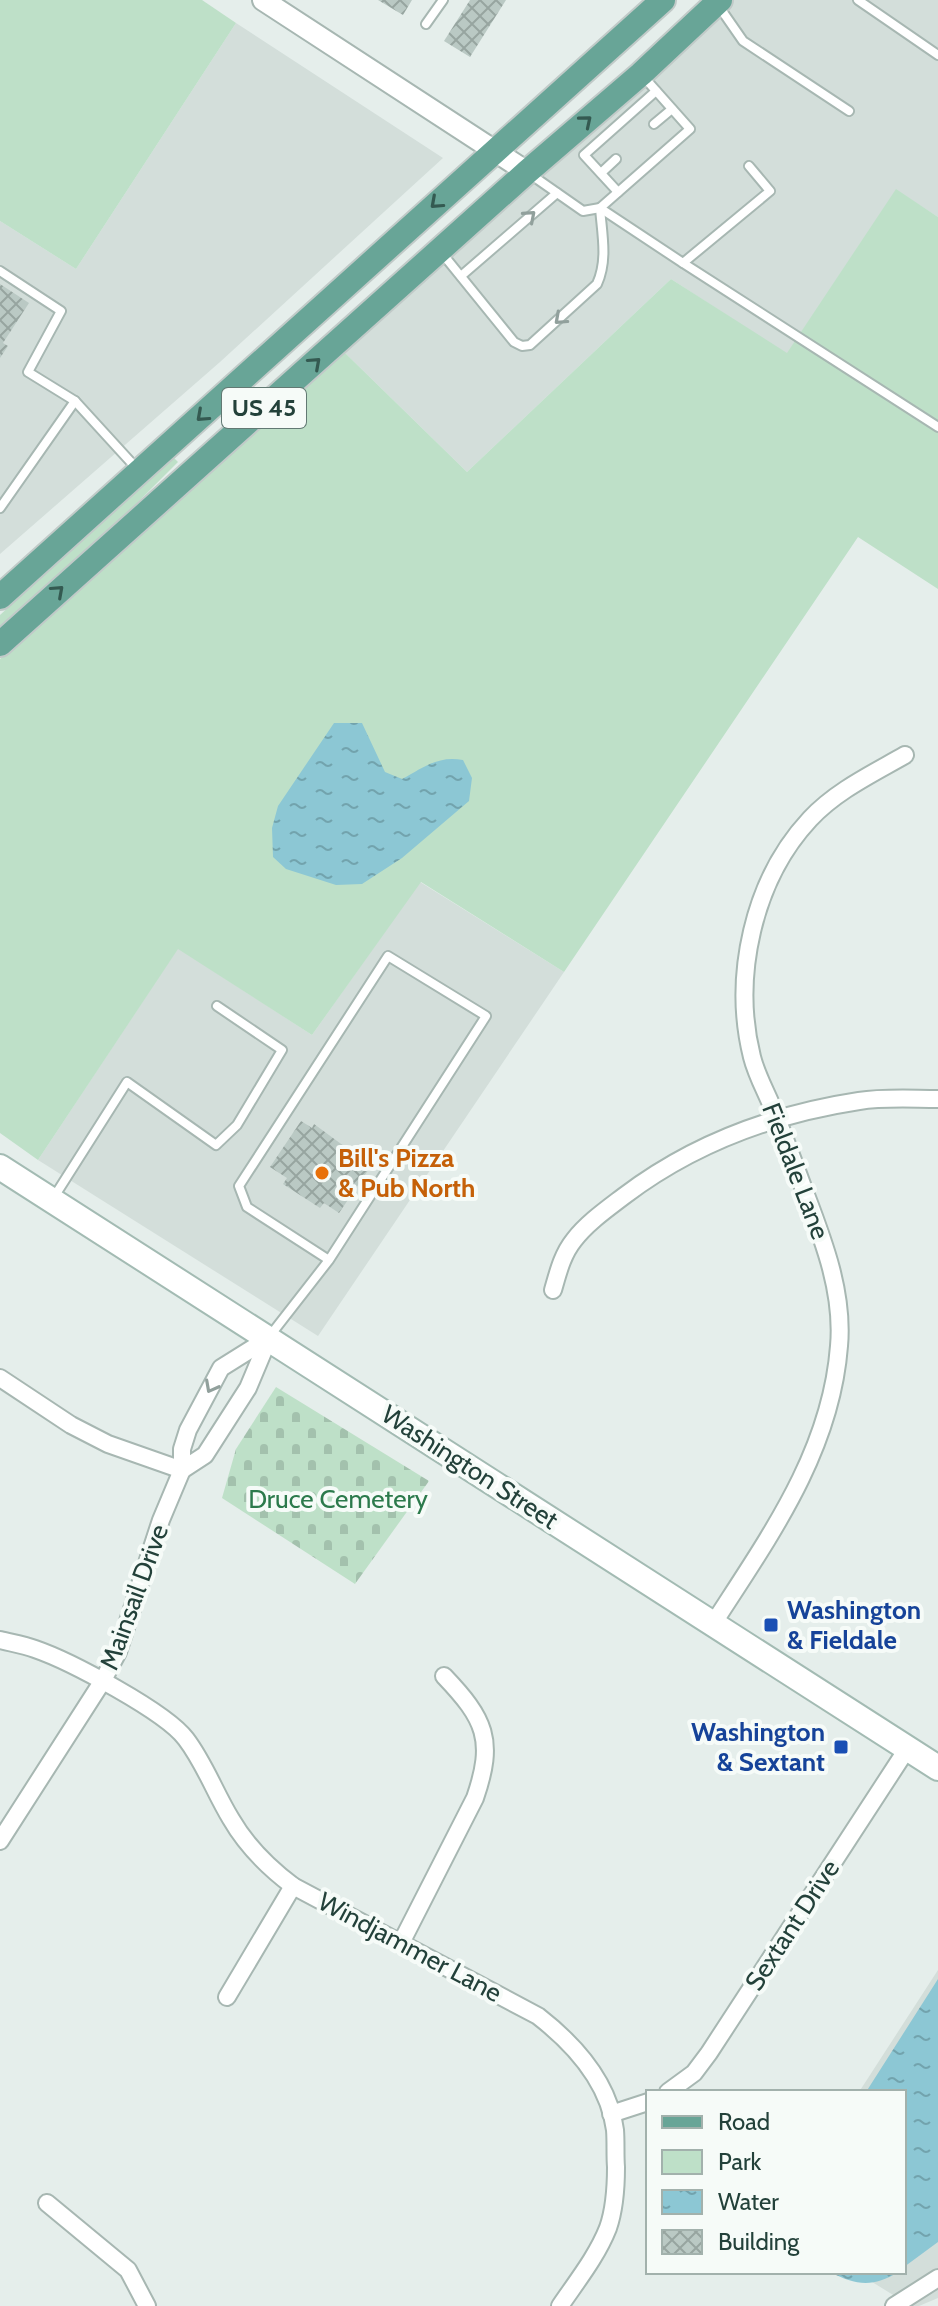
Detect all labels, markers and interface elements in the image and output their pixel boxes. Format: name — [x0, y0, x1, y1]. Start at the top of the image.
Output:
one-way arrow — [577, 116, 591, 131]
one-way arrow — [430, 193, 445, 207]
one-way arrow — [521, 212, 536, 226]
one-way arrow — [554, 309, 569, 323]
one-way arrow — [306, 358, 321, 372]
road number: US 45 — [222, 388, 306, 428]
one-way arrow — [197, 406, 212, 420]
one-way arrow — [49, 587, 64, 601]
street label: Fieldale Lane — [755, 1098, 837, 1244]
place label: Bill's Pizza & Pub North — [338, 1142, 475, 1204]
marker: Bill's Pizza & Pub North — [313, 1164, 331, 1182]
one-way arrow — [205, 1378, 220, 1393]
street label: Washington Street — [376, 1398, 564, 1536]
park label: Druce Cemetery — [248, 1483, 428, 1515]
street label: Mainsail Drive — [93, 1520, 175, 1674]
place label: Washington & Fieldale — [787, 1594, 921, 1656]
marker: Washington & Fieldale — [762, 1616, 780, 1634]
place label: Washington & Sextant — [691, 1716, 825, 1778]
marker: Washington & Sextant — [832, 1738, 850, 1756]
street label: Sextant Drive — [738, 1854, 846, 1996]
street label: Windjammer Lane — [313, 1885, 507, 2009]
legend — [646, 2090, 906, 2274]
text: Road — [718, 2107, 770, 2136]
text: Park — [718, 2147, 761, 2176]
text: Water — [718, 2187, 779, 2216]
text: Building — [718, 2227, 800, 2256]

